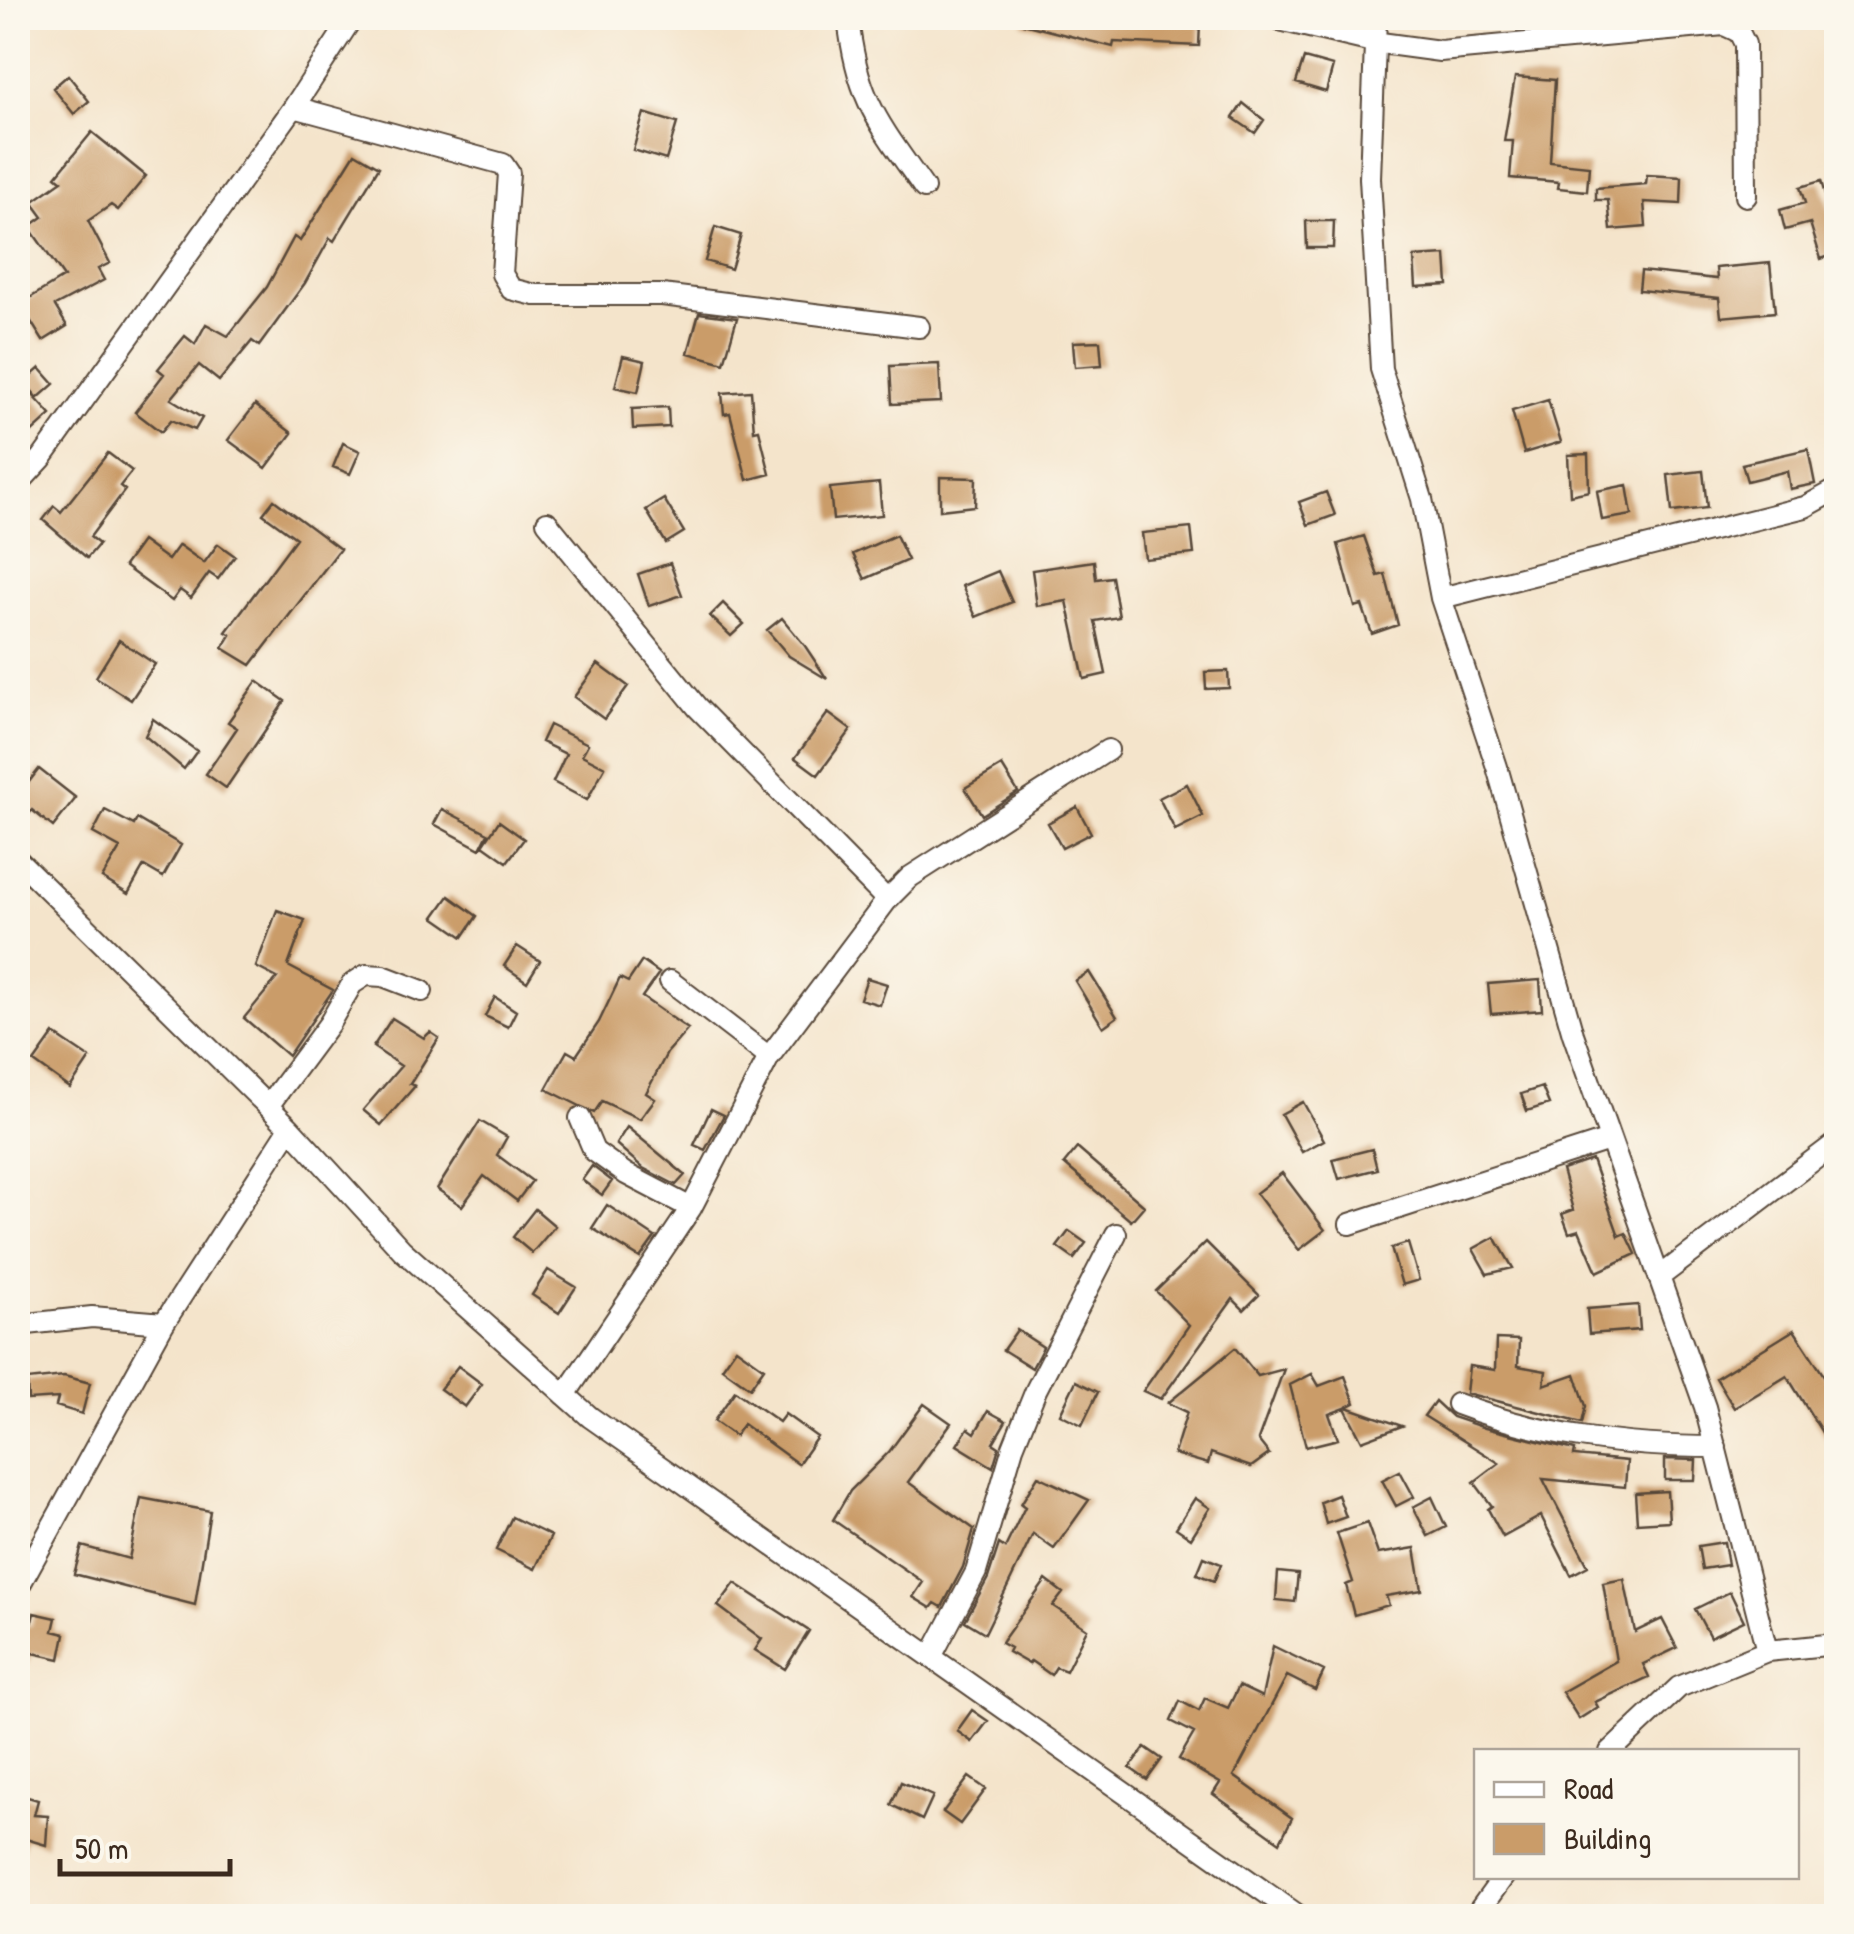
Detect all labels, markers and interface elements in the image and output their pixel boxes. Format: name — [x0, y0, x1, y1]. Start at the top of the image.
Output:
legend — [1474, 1749, 1799, 1879]
text: Road — [1564, 1768, 1613, 1808]
scale bar — [60, 1814, 230, 1876]
text: Building — [1564, 1818, 1651, 1858]
text: 50 m — [75, 1828, 128, 1868]

